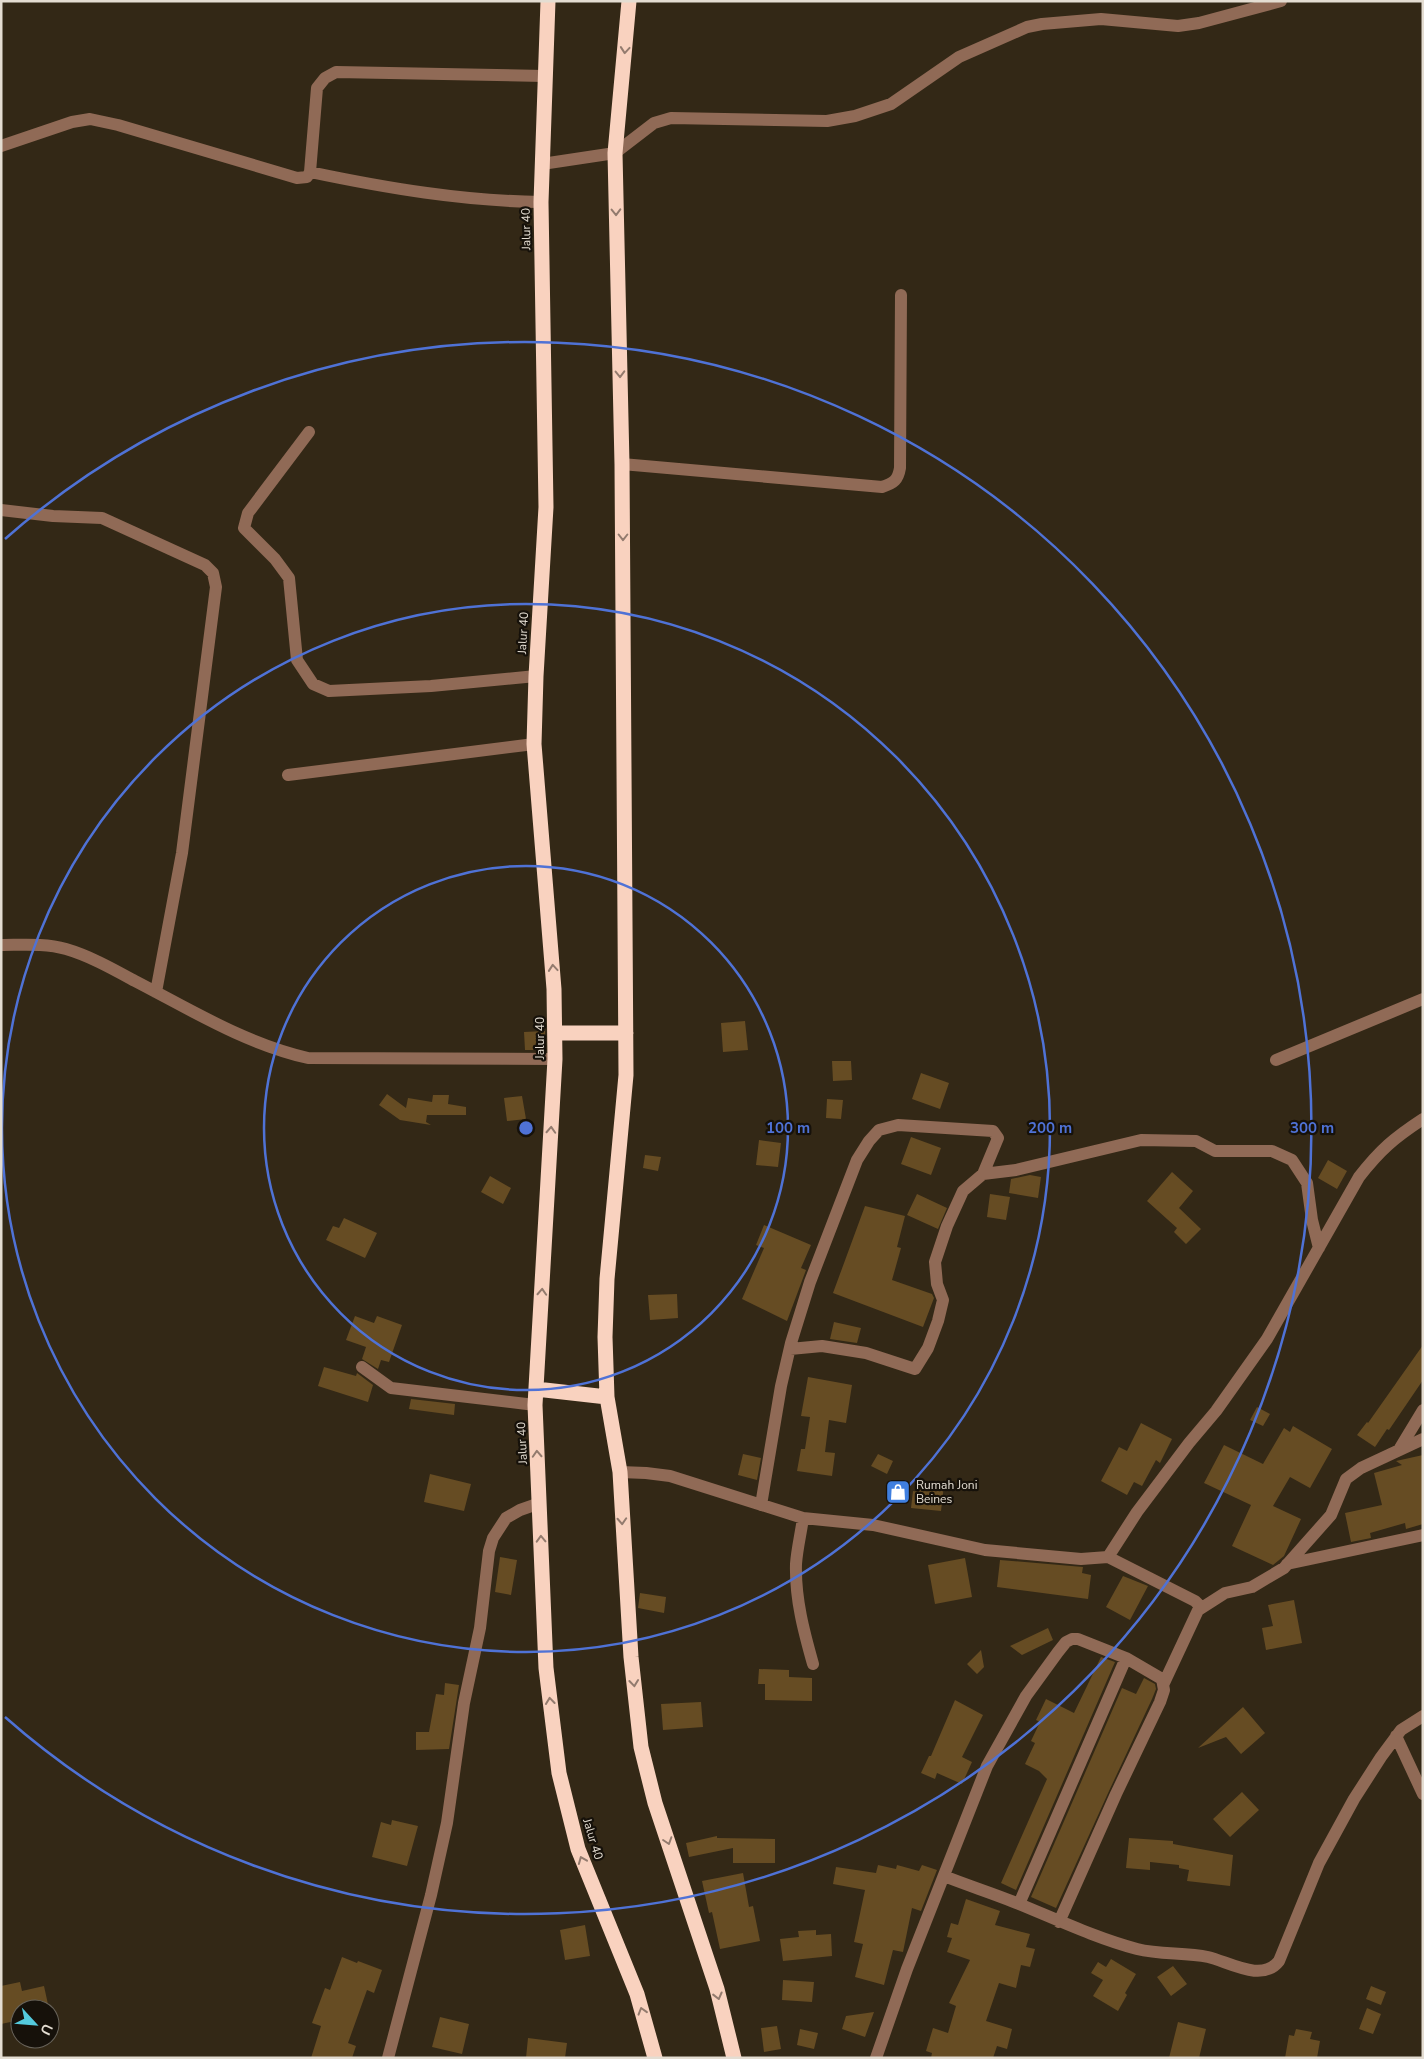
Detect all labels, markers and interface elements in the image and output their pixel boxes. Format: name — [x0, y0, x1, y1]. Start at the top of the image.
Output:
one-way arrow — [620, 46, 631, 54]
street label: Jalur 40 — [518, 208, 534, 251]
one-way arrow — [611, 208, 622, 216]
one-way arrow — [615, 371, 625, 379]
one-way arrow — [618, 533, 628, 541]
street label: Jalur 40 — [514, 611, 532, 656]
one-way arrow — [547, 963, 558, 971]
street label: Jalur 40 — [532, 1017, 548, 1060]
text: 100 m — [766, 1118, 810, 1138]
text: 200 m — [1028, 1118, 1072, 1138]
text: 300 m — [1290, 1118, 1334, 1138]
centre of rings — [517, 1119, 535, 1137]
one-way arrow — [546, 1126, 557, 1134]
one-way arrow — [536, 1288, 547, 1296]
street label: Jalur 40 — [513, 1421, 531, 1466]
one-way arrow — [532, 1450, 543, 1458]
place label: Rumah Joni Beines — [916, 1477, 977, 1507]
shop icon: Rumah Joni Beines — [885, 1479, 911, 1505]
one-way arrow — [617, 1517, 628, 1525]
one-way arrow — [536, 1534, 547, 1542]
one-way arrow — [628, 1679, 639, 1687]
one-way arrow — [544, 1697, 555, 1705]
street label: Jalur 40 — [579, 1815, 607, 1862]
one-way arrow — [662, 1837, 672, 1845]
one-way arrow — [578, 1856, 589, 1865]
one-way arrow — [713, 1991, 723, 1999]
north arrow — [10, 1999, 60, 2049]
one-way arrow — [637, 2007, 647, 2015]
text: U — [35, 2021, 57, 2038]

